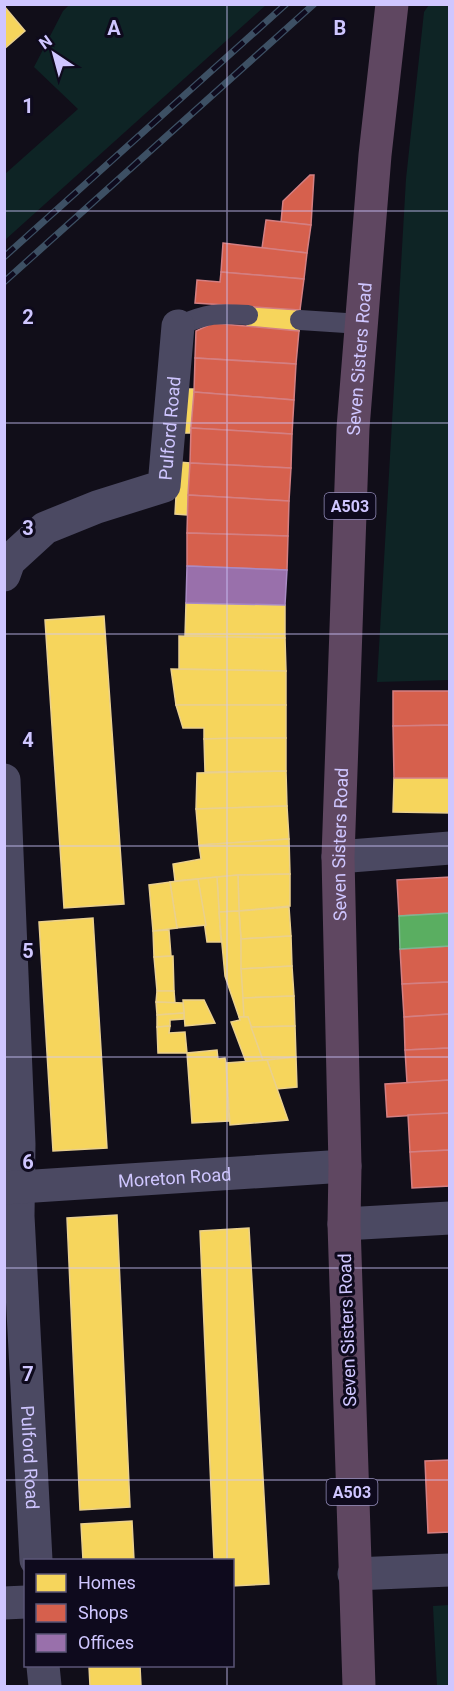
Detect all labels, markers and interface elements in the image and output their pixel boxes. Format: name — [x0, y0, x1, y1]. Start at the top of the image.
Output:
text: A — [107, 16, 121, 40]
text: B — [334, 16, 346, 40]
north arrow — [24, 24, 84, 84]
text: N — [35, 31, 56, 53]
text: 1 — [22, 94, 34, 118]
street label: Seven Sisters Road — [342, 281, 375, 436]
text: 2 — [22, 305, 34, 329]
street label: Pulford Road — [154, 375, 184, 481]
road number: A503 — [324, 493, 376, 519]
text: 3 — [22, 516, 34, 540]
text: 4 — [22, 728, 34, 752]
street label: Seven Sisters Road — [327, 767, 352, 921]
text: 5 — [22, 939, 34, 963]
text: 6 — [22, 1150, 34, 1174]
street label: Moreton Road — [117, 1163, 232, 1191]
street label: Seven Sisters Road — [334, 1253, 360, 1407]
text: 7 — [22, 1362, 34, 1386]
street label: Pulford Road — [17, 1405, 44, 1510]
road number: A503 — [326, 1479, 378, 1505]
legend — [24, 1559, 234, 1667]
text: Homes — [78, 1572, 136, 1593]
text: Shops — [78, 1602, 128, 1623]
text: Offices — [78, 1632, 134, 1653]

